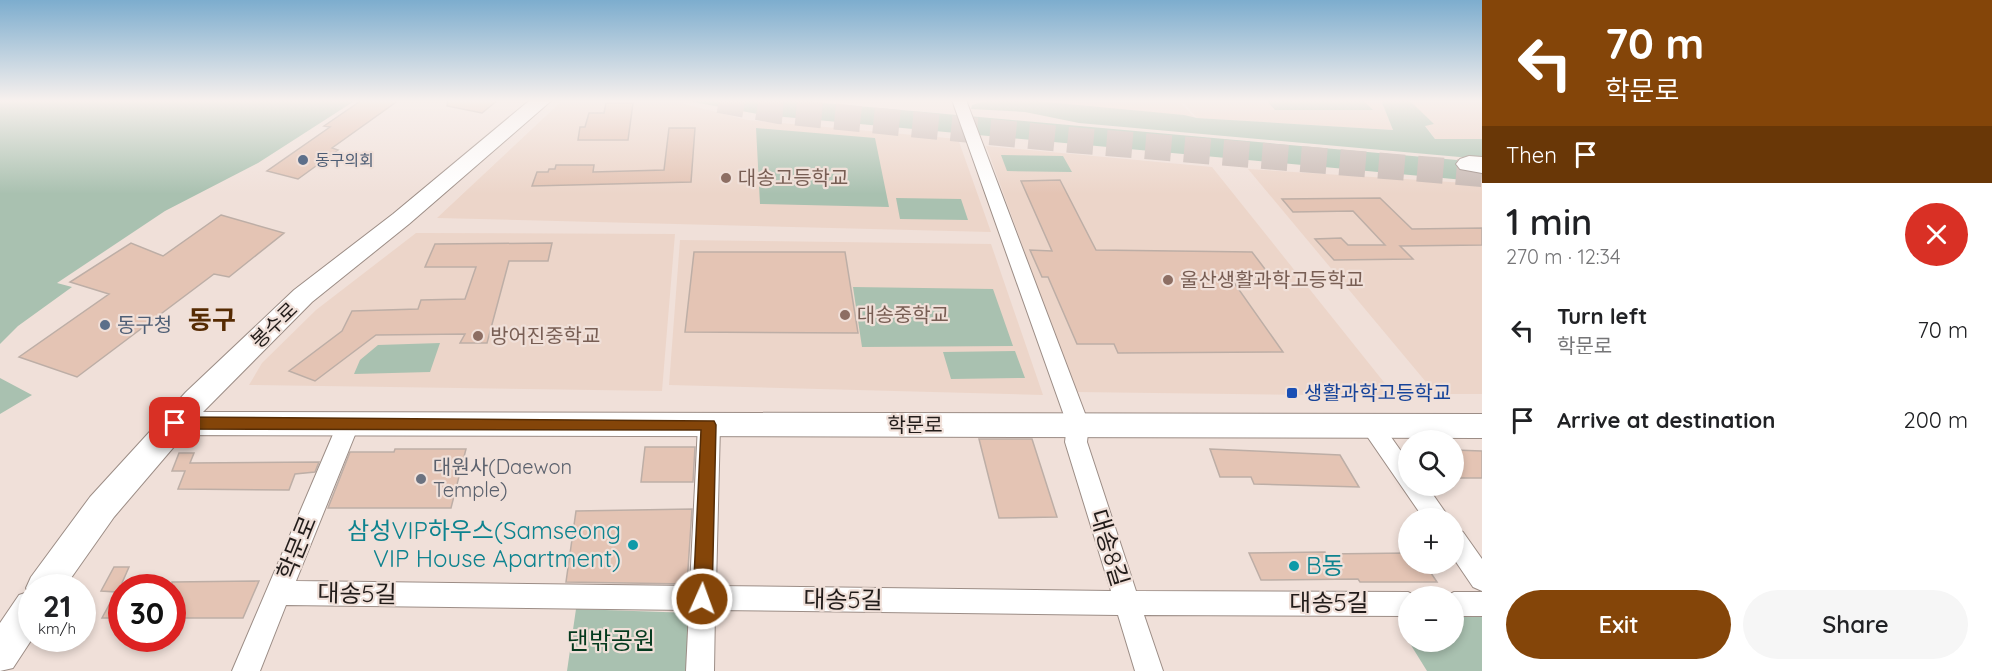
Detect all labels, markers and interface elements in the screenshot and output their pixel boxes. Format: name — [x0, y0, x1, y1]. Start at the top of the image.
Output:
text: 70 m — [1605, 17, 1704, 70]
icon: left — [1506, 24, 1584, 102]
text: 학문로 — [1605, 73, 1680, 107]
icon: arrive — [1569, 138, 1602, 171]
text: Then — [1506, 141, 1557, 169]
place label: 동구의회 — [315, 150, 374, 170]
marker: 동구의회 — [296, 153, 310, 167]
place label: 대송고등학교 — [738, 165, 848, 190]
marker: 대송고등학교 — [719, 171, 733, 185]
text: 1 min — [1506, 199, 1592, 244]
button: close — [1905, 203, 1968, 266]
text: 270 m · 12:34 — [1506, 244, 1621, 269]
place label: 울산생활과학고등학교 — [1180, 267, 1364, 292]
marker: 울산생활과학고등학교 — [1161, 273, 1175, 287]
street label: 봉수로 — [245, 296, 302, 353]
place label: 대송중학교 — [857, 302, 949, 327]
text: Turn left — [1557, 302, 1647, 330]
district label: 동구 — [188, 303, 236, 336]
marker: 대송중학교 — [838, 308, 852, 322]
place label: 동구청 — [117, 312, 172, 337]
icon: left — [1506, 314, 1539, 347]
text: 70 m — [1918, 316, 1968, 344]
marker: 동구청 — [98, 318, 112, 332]
place label: 방어진중학교 — [490, 323, 600, 348]
marker: 방어진중학교 — [471, 329, 485, 343]
text: 학문로 — [1557, 333, 1612, 358]
place label: 생활과학고등학교 — [1304, 380, 1451, 405]
marker: 생활과학고등학교 — [1285, 386, 1299, 400]
pin — [149, 397, 200, 448]
icon: arrive — [1506, 404, 1539, 437]
icon: arrive — [158, 406, 191, 439]
text: Arrive at destination — [1557, 406, 1775, 434]
text: 200 m — [1904, 406, 1968, 434]
street label: 학문로 — [887, 412, 943, 437]
map controls — [1398, 430, 1464, 652]
button: search — [1398, 430, 1464, 496]
place label: 대원사(Daewon Temple) — [433, 454, 572, 502]
marker: 대원사(Daewon Temple) — [414, 472, 428, 486]
street label: 대송8길 — [1084, 505, 1136, 590]
button: + — [1398, 508, 1464, 574]
street label: 학문로 — [270, 511, 322, 584]
place label: 삼성VIP하우스(Samseong VIP House Apartment) — [347, 515, 621, 573]
marker: 삼성VIP하우스(Samseong VIP House Apartment) — [626, 538, 640, 552]
place label: B동 — [1306, 550, 1344, 580]
marker: B동 — [1287, 559, 1301, 573]
position arrow — [670, 567, 734, 631]
speed limit sign: 30 — [108, 574, 186, 652]
street label: 대송5길 — [317, 577, 397, 609]
street label: 대송5길 — [803, 583, 883, 615]
button: − — [1398, 586, 1464, 652]
text: 21 — [43, 587, 71, 625]
street label: 대송5길 — [1289, 587, 1369, 617]
button: Exit — [1506, 590, 1731, 659]
button: Share — [1743, 590, 1968, 659]
text: km/h — [38, 619, 76, 638]
park label: 댄밖공원 — [567, 625, 655, 655]

